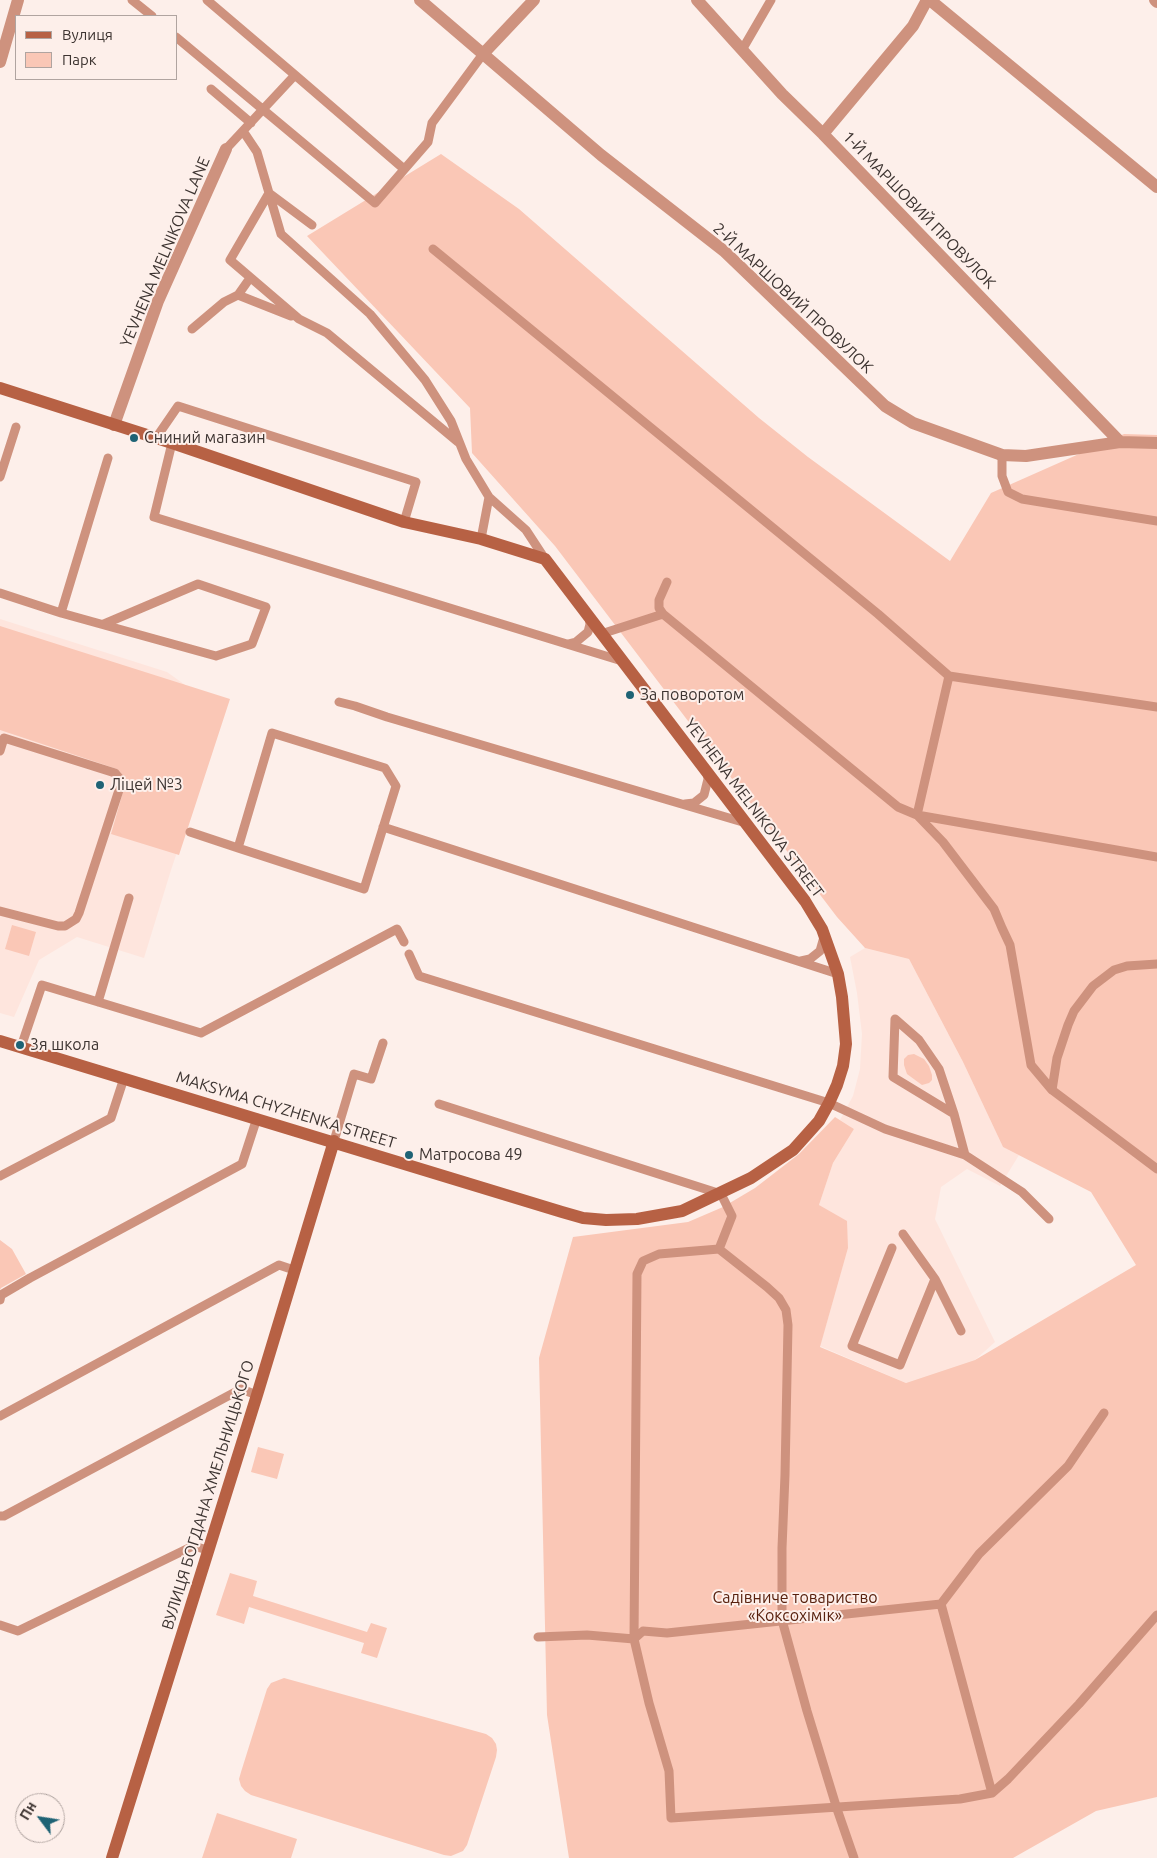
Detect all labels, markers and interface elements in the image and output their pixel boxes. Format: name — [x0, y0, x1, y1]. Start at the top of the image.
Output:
legend — [15, 15, 178, 80]
text: Вулиця — [62, 26, 113, 43]
text: Парк — [62, 51, 97, 68]
street label: 1-Й МАРШОВИЙ ПРОВУЛОК — [839, 127, 999, 293]
street label: YEVHENA MELNIKOVA LANE — [116, 154, 214, 350]
street label: 2-Й МАРШОВИЙ ПРОВУЛОК — [709, 219, 877, 377]
place label: Сниний магазин — [144, 428, 266, 448]
marker: Сниний магазин — [128, 432, 140, 444]
place label: За поворотом — [640, 685, 744, 705]
marker: За поворотом — [624, 689, 636, 701]
street label: YEVHENA MELNIKOVA STREET — [680, 715, 828, 901]
place label: Ліцей №3 — [110, 775, 183, 795]
marker: Ліцей №3 — [94, 779, 106, 791]
place label: 3я школа — [30, 1035, 99, 1055]
marker: 3я школа — [14, 1039, 26, 1051]
street label: MAKSYMA CHYZHENKA STREET — [174, 1067, 398, 1153]
place label: Матросова 49 — [419, 1145, 522, 1165]
marker: Матросова 49 — [403, 1149, 415, 1161]
street label: ВУЛИЦЯ БОГДАНА ХМЕЛЬНИЦЬКОГО — [158, 1358, 258, 1632]
park label: Садівниче товариство «Коксохімік» — [712, 1588, 878, 1626]
north arrow — [15, 1793, 65, 1843]
text: Пн — [16, 1799, 40, 1823]

